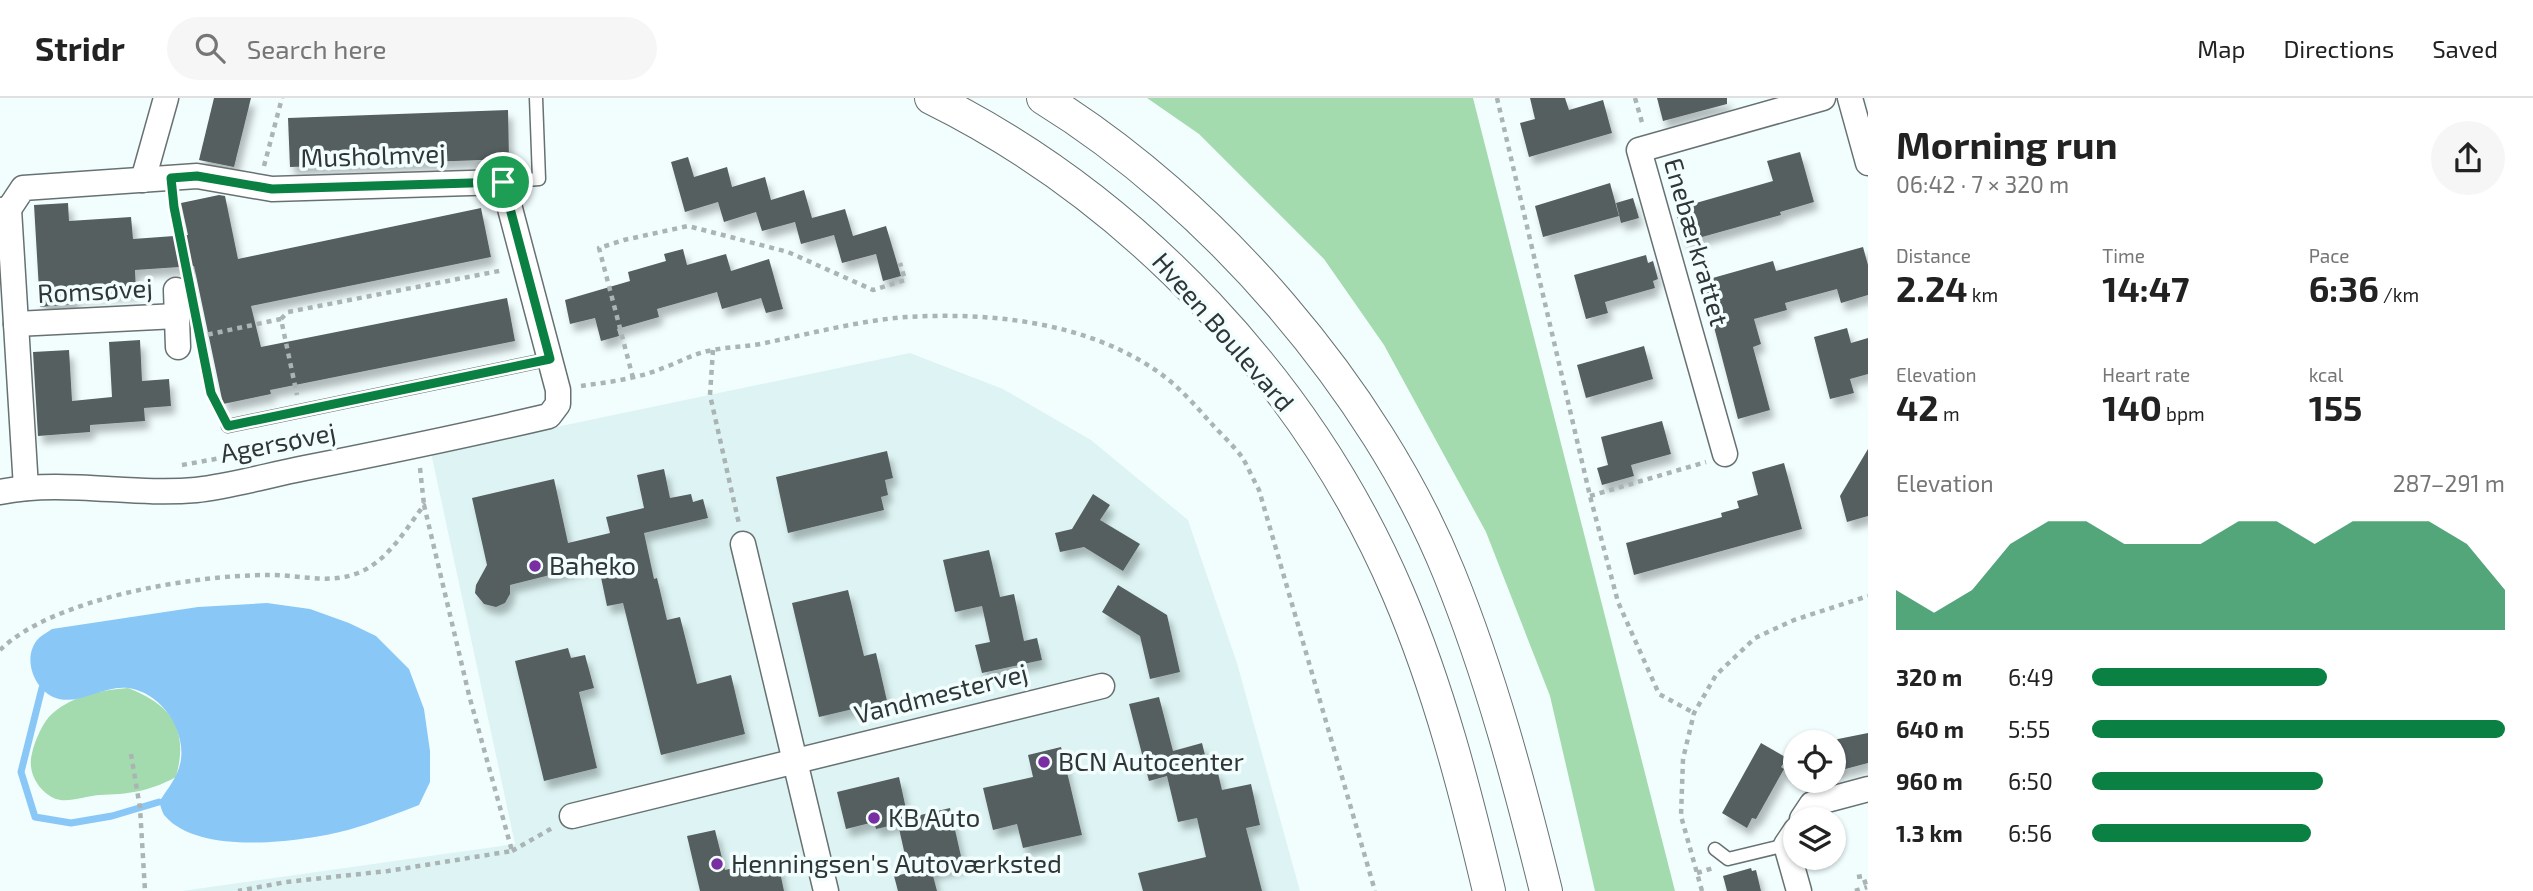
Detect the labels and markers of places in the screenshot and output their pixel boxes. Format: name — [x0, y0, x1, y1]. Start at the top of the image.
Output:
pin — [473, 152, 533, 212]
place label: Baheko — [549, 549, 636, 580]
marker: Baheko — [527, 558, 543, 574]
place label: BCN Autocenter — [1058, 745, 1244, 776]
marker: BCN Autocenter — [1036, 754, 1052, 770]
place label: KB Auto — [888, 801, 980, 832]
marker: KB Auto — [866, 810, 882, 826]
place label: Henningsen's Autoværksted — [731, 847, 1062, 878]
marker: Henningsen's Autoværksted — [709, 856, 725, 872]

